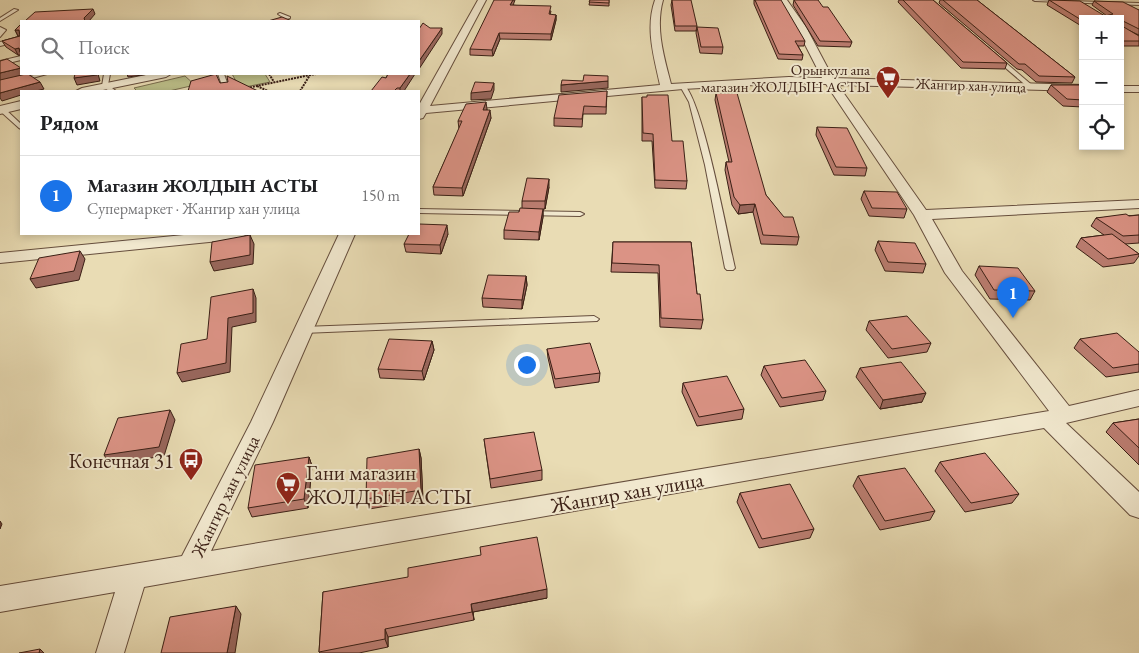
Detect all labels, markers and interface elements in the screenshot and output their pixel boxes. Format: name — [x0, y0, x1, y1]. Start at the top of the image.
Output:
map controls — [1079, 15, 1124, 150]
button: + — [1079, 15, 1124, 60]
search box — [20, 20, 420, 75]
icon: search — [38, 34, 66, 62]
text: Поиск — [78, 35, 130, 60]
place label: Орынкул апа магазин ЖОЛДЫН АСТЫ — [701, 60, 870, 96]
button: − — [1079, 60, 1124, 105]
supermarket icon: Орынкул апа магазин ЖОЛДЫН АСТЫ — [875, 65, 901, 99]
street label: Жангир хан улица — [914, 74, 1027, 96]
button: locate — [1079, 105, 1124, 150]
text: Рядом — [40, 109, 99, 136]
text: Магазин ЖОЛДЫН АСТЫ — [87, 173, 318, 198]
text: 1 — [52, 185, 60, 206]
text: 150 m — [361, 185, 400, 206]
text: Супермаркет · Жангир хан улица — [87, 198, 300, 219]
pin: 1 — [997, 277, 1029, 318]
your location — [514, 352, 540, 378]
street label: Жангир хан улица — [185, 431, 265, 562]
place label: Конечная 31 — [69, 447, 174, 474]
bus stop icon: Конечная 31 — [178, 447, 204, 481]
place label: Гани магазин ЖОЛДЫН АСТЫ — [305, 459, 472, 510]
street label: Жангир хан улица — [547, 465, 706, 519]
supermarket icon: Гани магазин ЖОЛДЫН АСТЫ — [275, 471, 301, 505]

